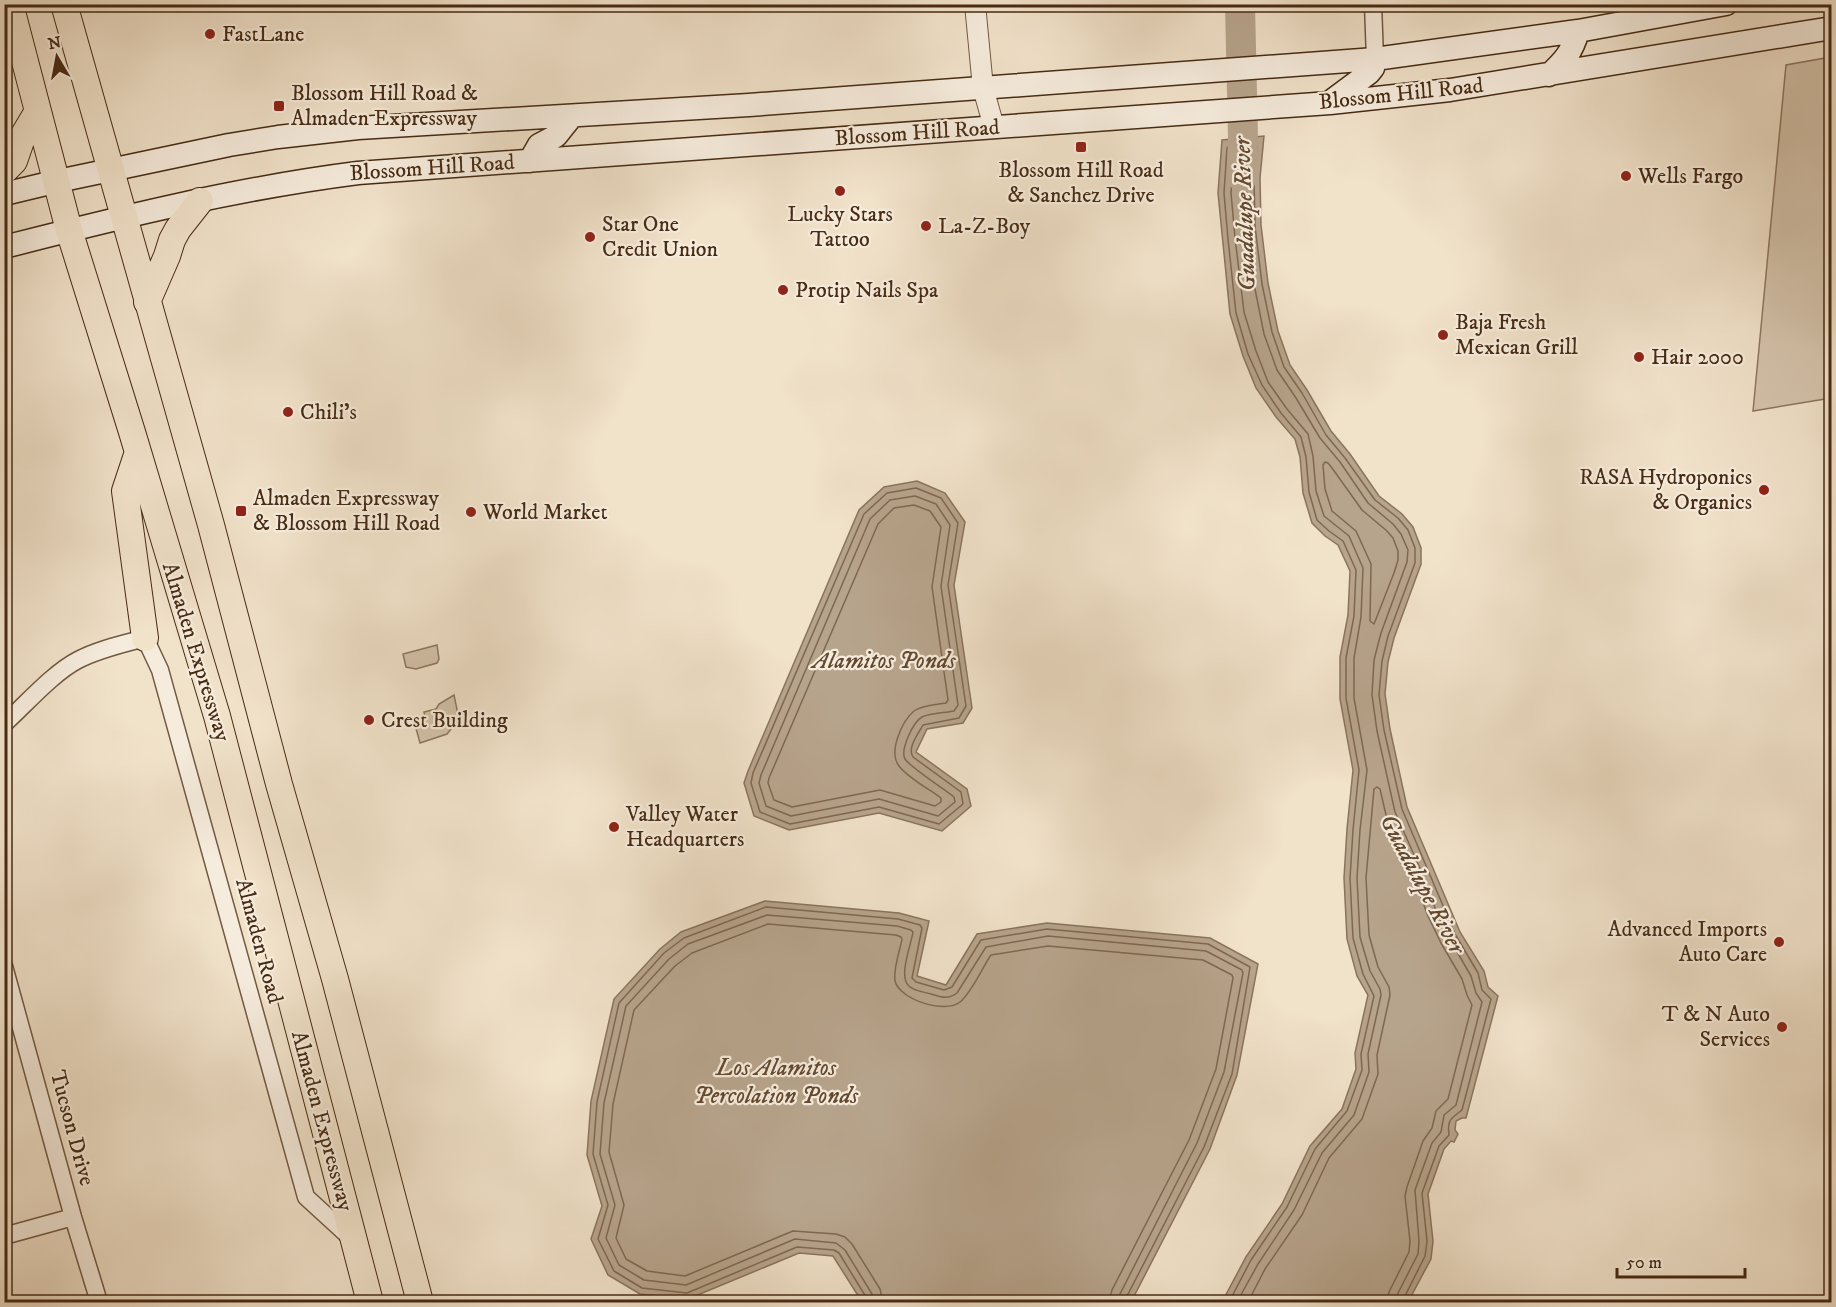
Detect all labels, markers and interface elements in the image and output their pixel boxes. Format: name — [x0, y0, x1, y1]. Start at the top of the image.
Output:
place label: FastLane — [222, 21, 304, 48]
north arrow — [27, 27, 87, 87]
marker: FastLane — [203, 27, 217, 41]
text: N — [46, 32, 63, 54]
street label: Blossom Hill Road — [1317, 72, 1485, 116]
place label: Blossom Hill Road & Almaden Expressway — [291, 80, 478, 132]
marker: Blossom Hill Road & Almaden Expressway — [272, 99, 286, 113]
street label: Blossom Hill Road — [834, 114, 1000, 152]
water label: Guadalupe River — [1227, 134, 1263, 292]
marker: Blossom Hill Road & Sanchez Drive — [1074, 140, 1088, 154]
street label: Blossom Hill Road — [349, 149, 515, 187]
place label: Blossom Hill Road & Sanchez Drive — [998, 157, 1164, 209]
place label: Wells Fargo — [1637, 163, 1743, 190]
marker: Wells Fargo — [1619, 169, 1633, 183]
marker: Lucky Stars Tattoo — [833, 184, 847, 198]
place label: Lucky Stars Tattoo — [787, 201, 893, 253]
place label: Star One Credit Union — [602, 211, 719, 263]
place label: La-Z-Boy — [938, 213, 1031, 240]
marker: La-Z-Boy — [919, 219, 933, 233]
marker: Star One Credit Union — [583, 230, 597, 244]
place label: Protip Nails Spa — [795, 277, 939, 304]
marker: Protip Nails Spa — [776, 283, 790, 297]
place label: Baja Fresh Mexican Grill — [1455, 309, 1578, 361]
marker: Baja Fresh Mexican Grill — [1436, 328, 1450, 342]
place label: Hair 2000 — [1651, 344, 1744, 371]
marker: Hair 2000 — [1632, 350, 1646, 364]
place label: Chili's — [300, 399, 357, 426]
marker: Chili's — [281, 405, 295, 419]
place label: RASA Hydroponics & Organics — [1579, 464, 1752, 516]
marker: RASA Hydroponics & Organics — [1757, 483, 1771, 497]
place label: Almaden Expressway & Blossom Hill Road — [253, 485, 440, 537]
place label: World Market — [482, 499, 607, 526]
marker: Almaden Expressway & Blossom Hill Road — [234, 504, 248, 518]
marker: World Market — [464, 505, 478, 519]
street label: Almaden Expressway — [156, 559, 236, 745]
water label: Alamitos Ponds — [809, 646, 956, 676]
place label: Crest Building — [381, 707, 508, 734]
marker: Crest Building — [362, 713, 376, 727]
place label: Valley Water Headquarters — [625, 801, 744, 853]
water label: Guadalupe River — [1373, 809, 1473, 961]
marker: Valley Water Headquarters — [607, 820, 621, 834]
street label: Almaden Road — [229, 876, 289, 1006]
place label: Advanced Imports Auto Care — [1608, 916, 1767, 968]
marker: Advanced Imports Auto Care — [1772, 935, 1786, 949]
place label: T & N Auto Services — [1662, 1001, 1770, 1053]
marker: T & N Auto Services — [1775, 1020, 1789, 1034]
street label: Almaden Expressway — [285, 1028, 359, 1215]
water label: Los Alamitos Percolation Ponds — [694, 1053, 859, 1111]
street label: Tucson Drive — [44, 1067, 100, 1189]
scale bar — [1617, 1241, 1744, 1279]
text: 50 m — [1626, 1252, 1662, 1274]

